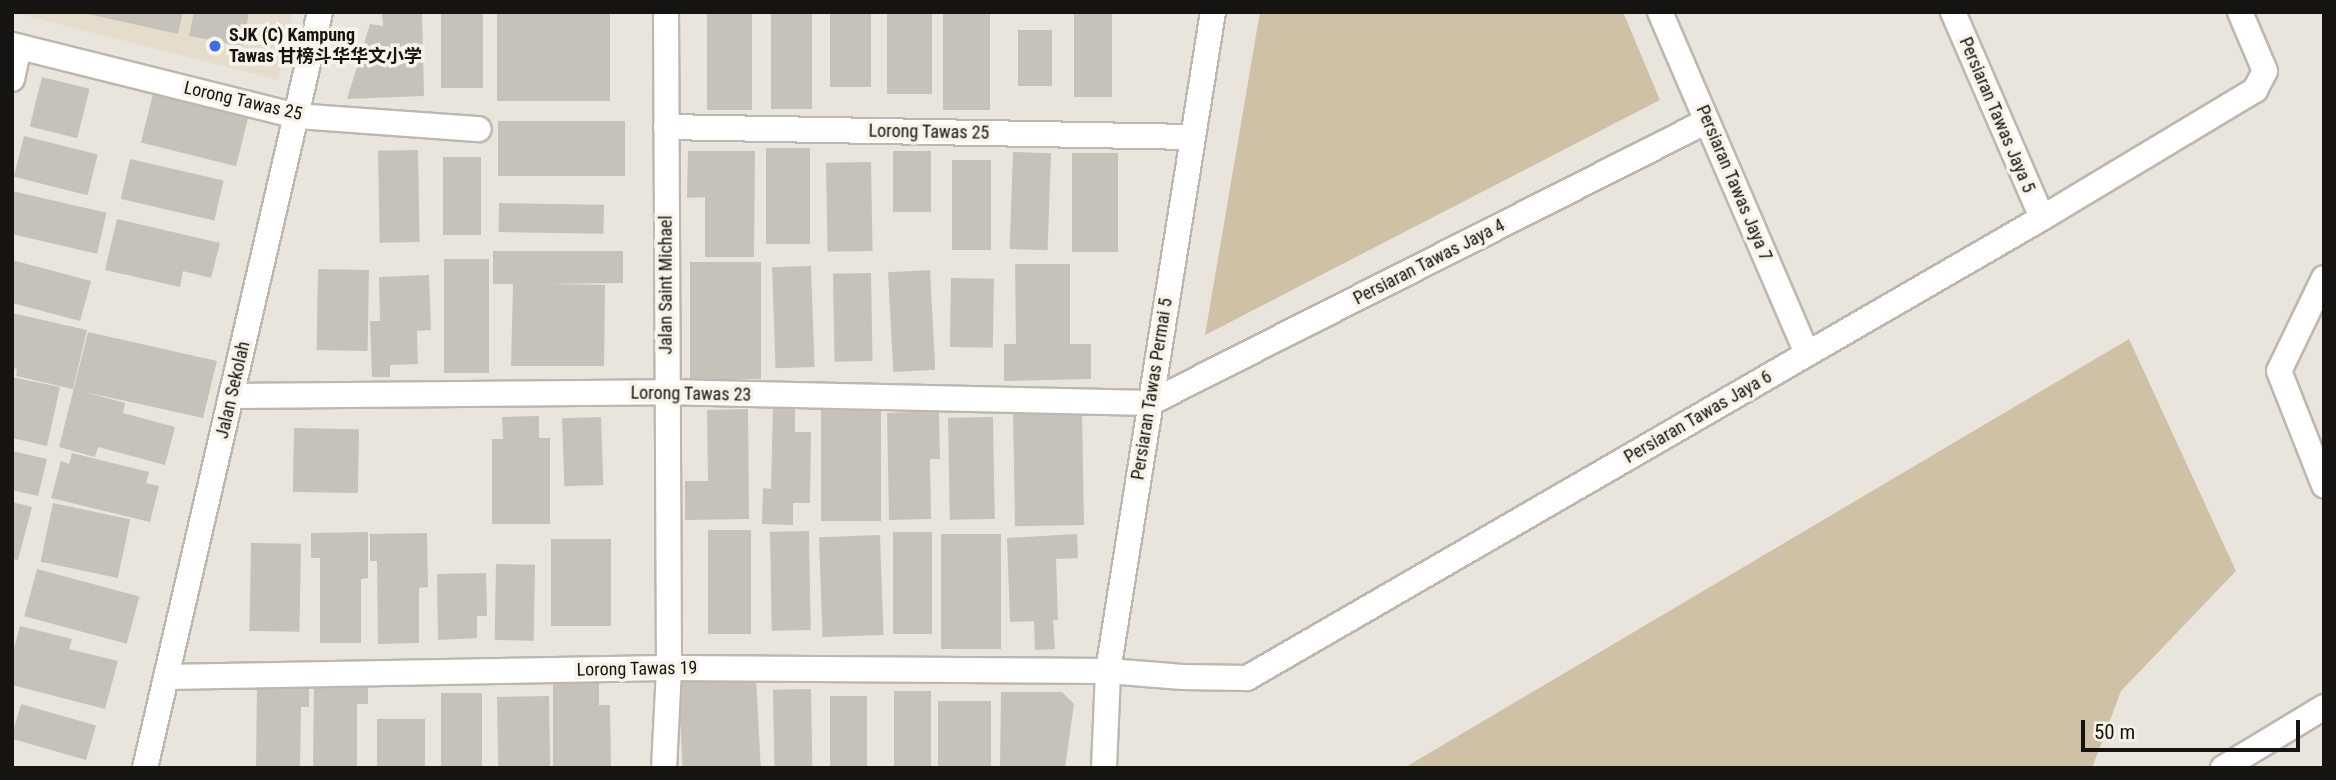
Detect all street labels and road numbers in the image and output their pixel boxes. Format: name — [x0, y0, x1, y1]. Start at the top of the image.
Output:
street label: Persiaran Tawas Jaya 5 — [1954, 34, 2040, 196]
street label: Lorong Tawas 25 — [182, 77, 304, 125]
street label: Persiaran Tawas Jaya 7 — [1691, 102, 1777, 264]
street label: Lorong Tawas 25 — [868, 120, 990, 144]
street label: Persiaran Tawas Jaya 4 — [1350, 214, 1508, 310]
street label: Jalan Saint Michael — [655, 215, 677, 355]
street label: Persiaran Tawas Permai 5 — [1127, 296, 1177, 482]
street label: Jalan Sekolah — [211, 339, 255, 441]
street label: Persiaran Tawas Jaya 6 — [1620, 366, 1776, 468]
street label: Lorong Tawas 23 — [630, 382, 752, 406]
street label: Lorong Tawas 19 — [576, 657, 698, 681]

